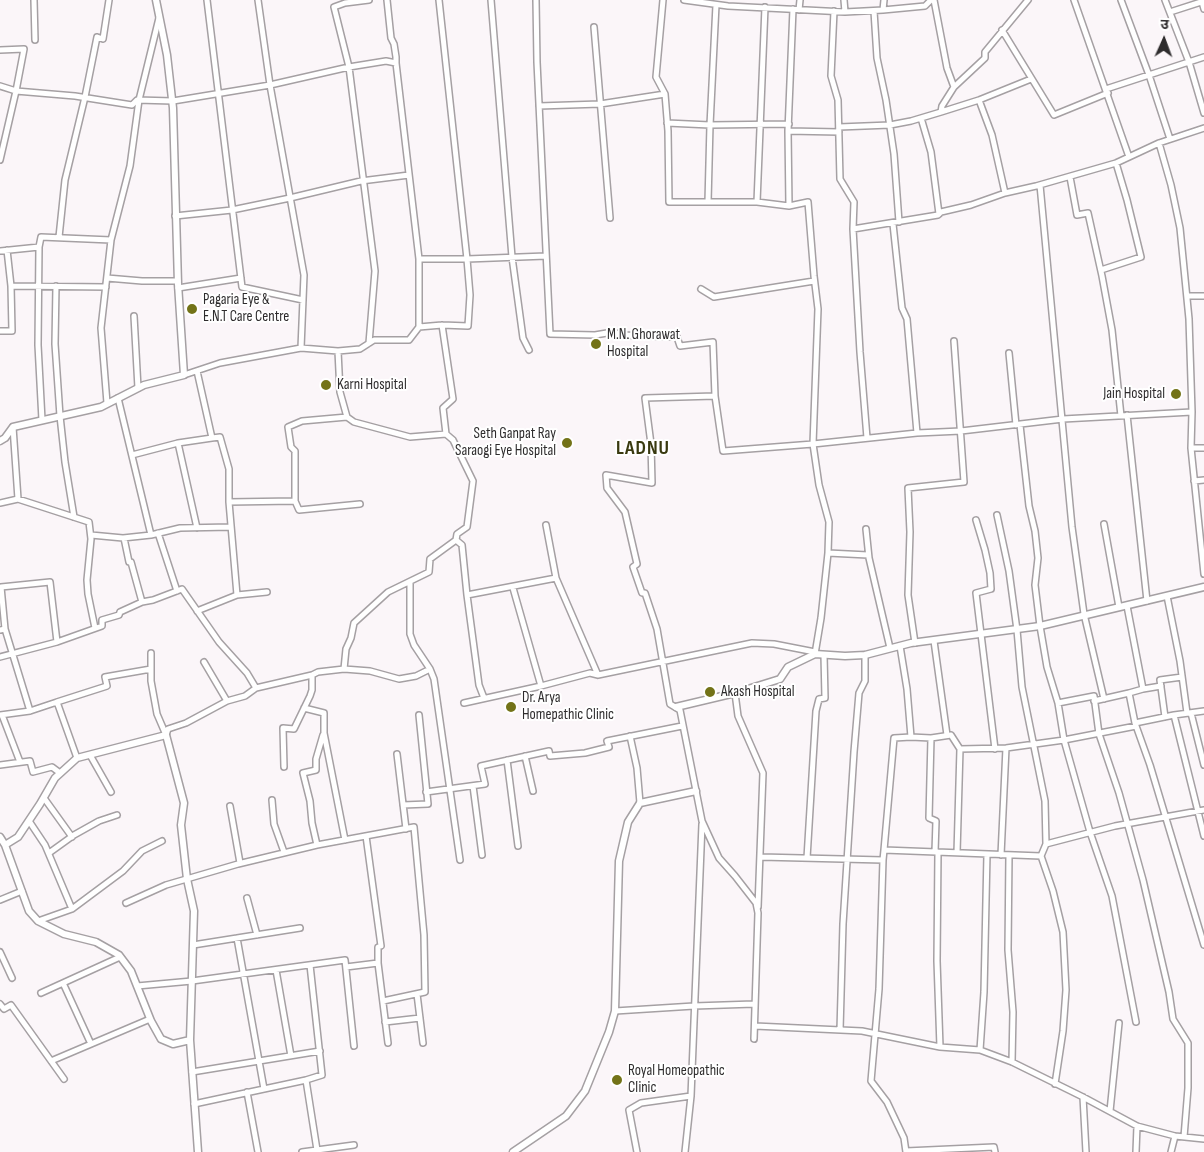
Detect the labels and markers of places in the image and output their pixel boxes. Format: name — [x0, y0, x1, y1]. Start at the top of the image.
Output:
place label: Pagaria Eye & E.N.T Care Centre — [203, 291, 289, 326]
marker: Pagaria Eye & E.N.T Care Centre — [185, 302, 199, 316]
place label: M.N. Ghorawat Hospital — [607, 326, 680, 361]
marker: M.N. Ghorawat Hospital — [589, 337, 603, 351]
place label: Karni Hospital — [337, 376, 407, 394]
marker: Karni Hospital — [319, 378, 333, 392]
place label: Jain Hospital — [1103, 385, 1165, 403]
marker: Jain Hospital — [1169, 387, 1183, 401]
place label: Seth Ganpat Ray Saraogi Eye Hospital — [455, 425, 556, 460]
marker: Seth Ganpat Ray Saraogi Eye Hospital — [560, 436, 574, 450]
place label: Akash Hospital — [721, 683, 795, 701]
marker: Akash Hospital — [703, 685, 717, 699]
place label: Dr. Arya Homepathic Clinic — [522, 689, 614, 724]
marker: Dr. Arya Homepathic Clinic — [504, 700, 518, 714]
place label: Royal Homeopathic Clinic — [628, 1062, 725, 1097]
marker: Royal Homeopathic Clinic — [610, 1073, 624, 1087]

